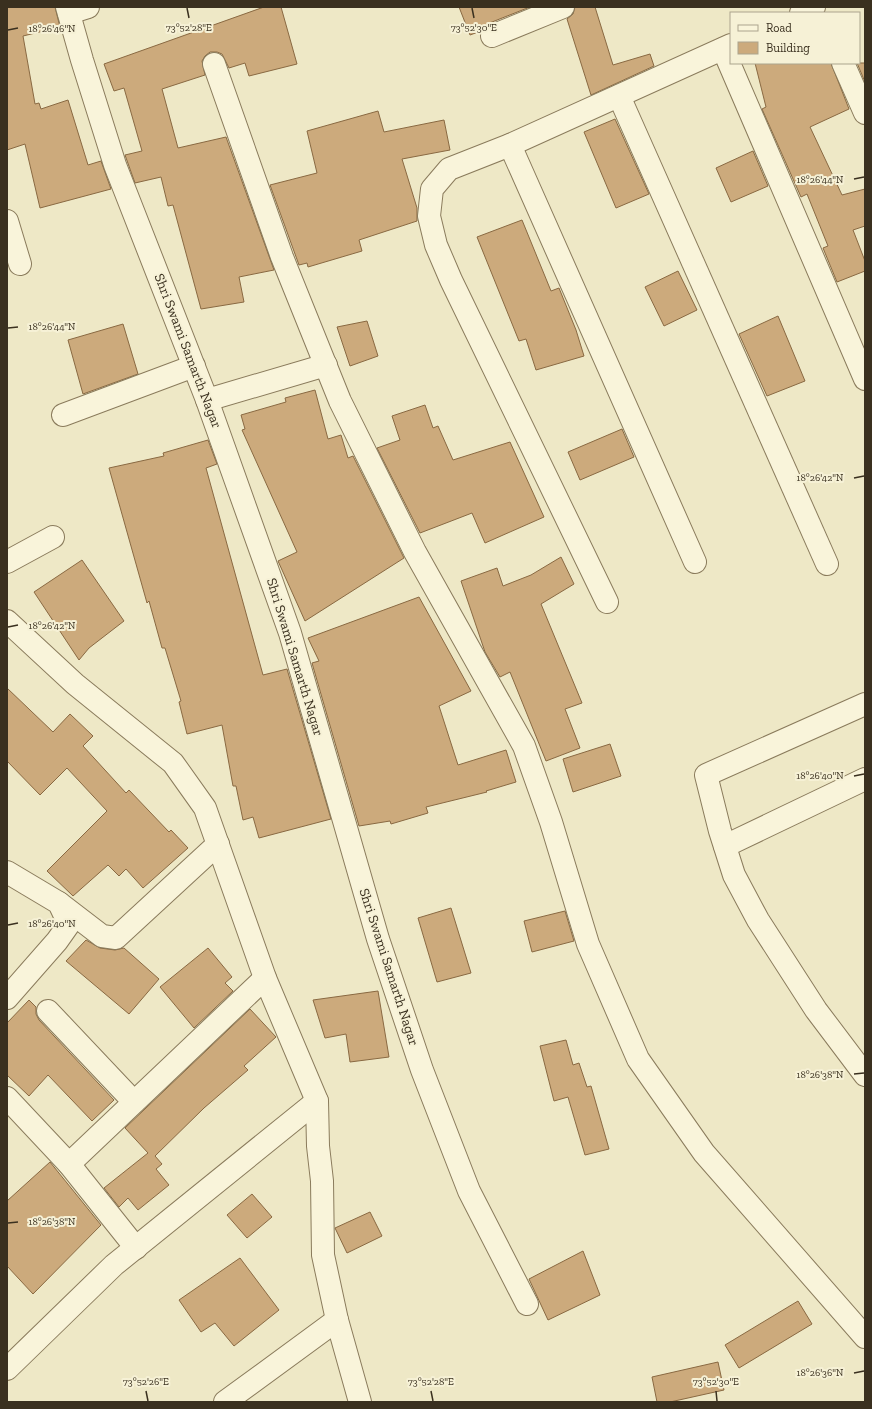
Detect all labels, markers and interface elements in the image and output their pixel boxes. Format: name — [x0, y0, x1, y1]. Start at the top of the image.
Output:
legend — [730, 12, 860, 64]
text: Road — [766, 21, 792, 35]
text: 73°52'28"E — [166, 22, 212, 34]
text: 73°52'30"E — [451, 22, 497, 34]
text: 18°26'46"N — [29, 23, 76, 35]
text: Building — [766, 41, 810, 55]
text: 18°26'44"N — [797, 174, 844, 186]
street label: Shri Swami Samarth Nagar — [151, 271, 225, 431]
text: 18°26'44"N — [29, 321, 76, 333]
text: 18°26'42"N — [797, 472, 844, 484]
street label: Shri Swami Samarth Nagar — [263, 576, 327, 738]
text: 18°26'42"N — [29, 620, 76, 632]
text: 18°26'40"N — [796, 770, 844, 782]
street label: Shri Swami Samarth Nagar — [356, 886, 423, 1048]
text: 18°26'40"N — [28, 918, 76, 930]
text: 18°26'38"N — [797, 1069, 844, 1081]
text: 18°26'38"N — [29, 1216, 76, 1228]
text: 18°26'36"N — [797, 1367, 844, 1379]
text: 73°52'26"E — [123, 1376, 169, 1388]
text: 73°52'28"E — [408, 1376, 454, 1388]
text: 73°52'30"E — [693, 1376, 739, 1388]

